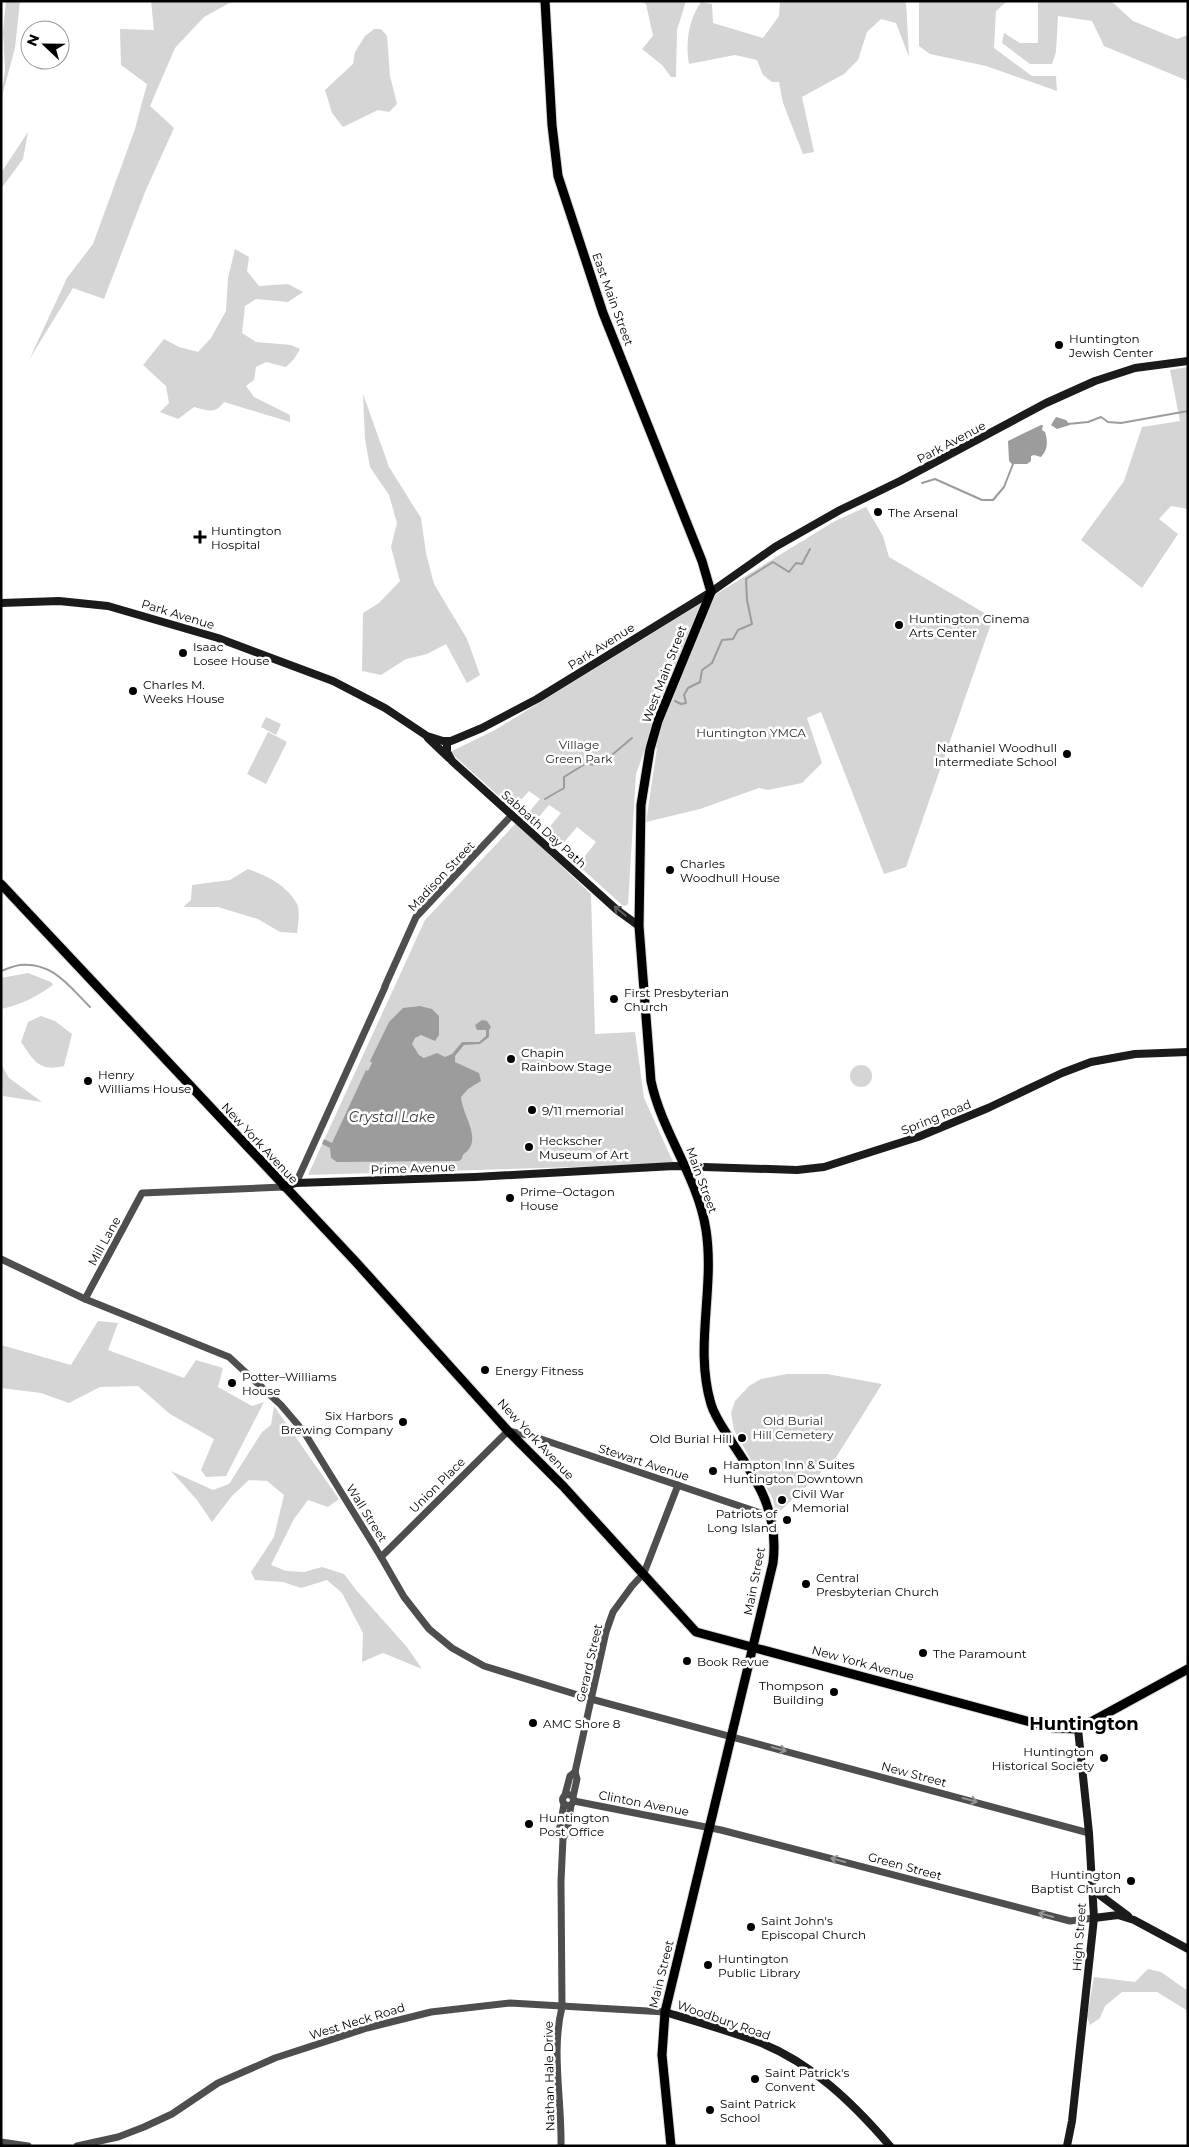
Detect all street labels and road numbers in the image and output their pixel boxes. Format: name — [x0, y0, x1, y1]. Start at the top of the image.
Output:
street label: East Main Street — [589, 250, 637, 348]
street label: Park Avenue — [914, 418, 988, 466]
street label: Park Avenue — [140, 596, 216, 632]
street label: Park Avenue — [565, 620, 637, 672]
street label: West Main Street — [639, 623, 690, 725]
street label: Sabbath Day Path — [499, 787, 589, 871]
street label: Madison Street — [405, 838, 478, 914]
street label: Spring Road — [899, 1096, 973, 1138]
street label: New York Avenue — [219, 1099, 301, 1187]
street label: Main Street — [683, 1145, 721, 1215]
street label: Prime Avenue — [370, 1159, 456, 1177]
street label: Mill Lane — [84, 1214, 124, 1268]
street label: New York Avenue — [495, 1395, 577, 1483]
street label: Stewart Avenue — [597, 1440, 691, 1484]
street label: Union Place — [406, 1454, 468, 1516]
street label: Wall Street — [343, 1481, 391, 1545]
street label: Main Street — [740, 1545, 768, 1616]
street label: Gerard Street — [573, 1622, 605, 1704]
street label: New York Avenue — [810, 1642, 916, 1684]
street label: New Street — [880, 1758, 948, 1790]
street label: Clinton Avenue — [598, 1787, 690, 1819]
street label: Green Street — [866, 1849, 944, 1883]
street label: High Street — [1069, 1902, 1089, 1972]
street label: Main Street — [645, 1938, 677, 2009]
street label: Woodbury Road — [675, 1997, 773, 2043]
street label: West Neck Road — [307, 1999, 407, 2043]
street label: Nathan Hale Drive — [541, 2021, 557, 2131]

